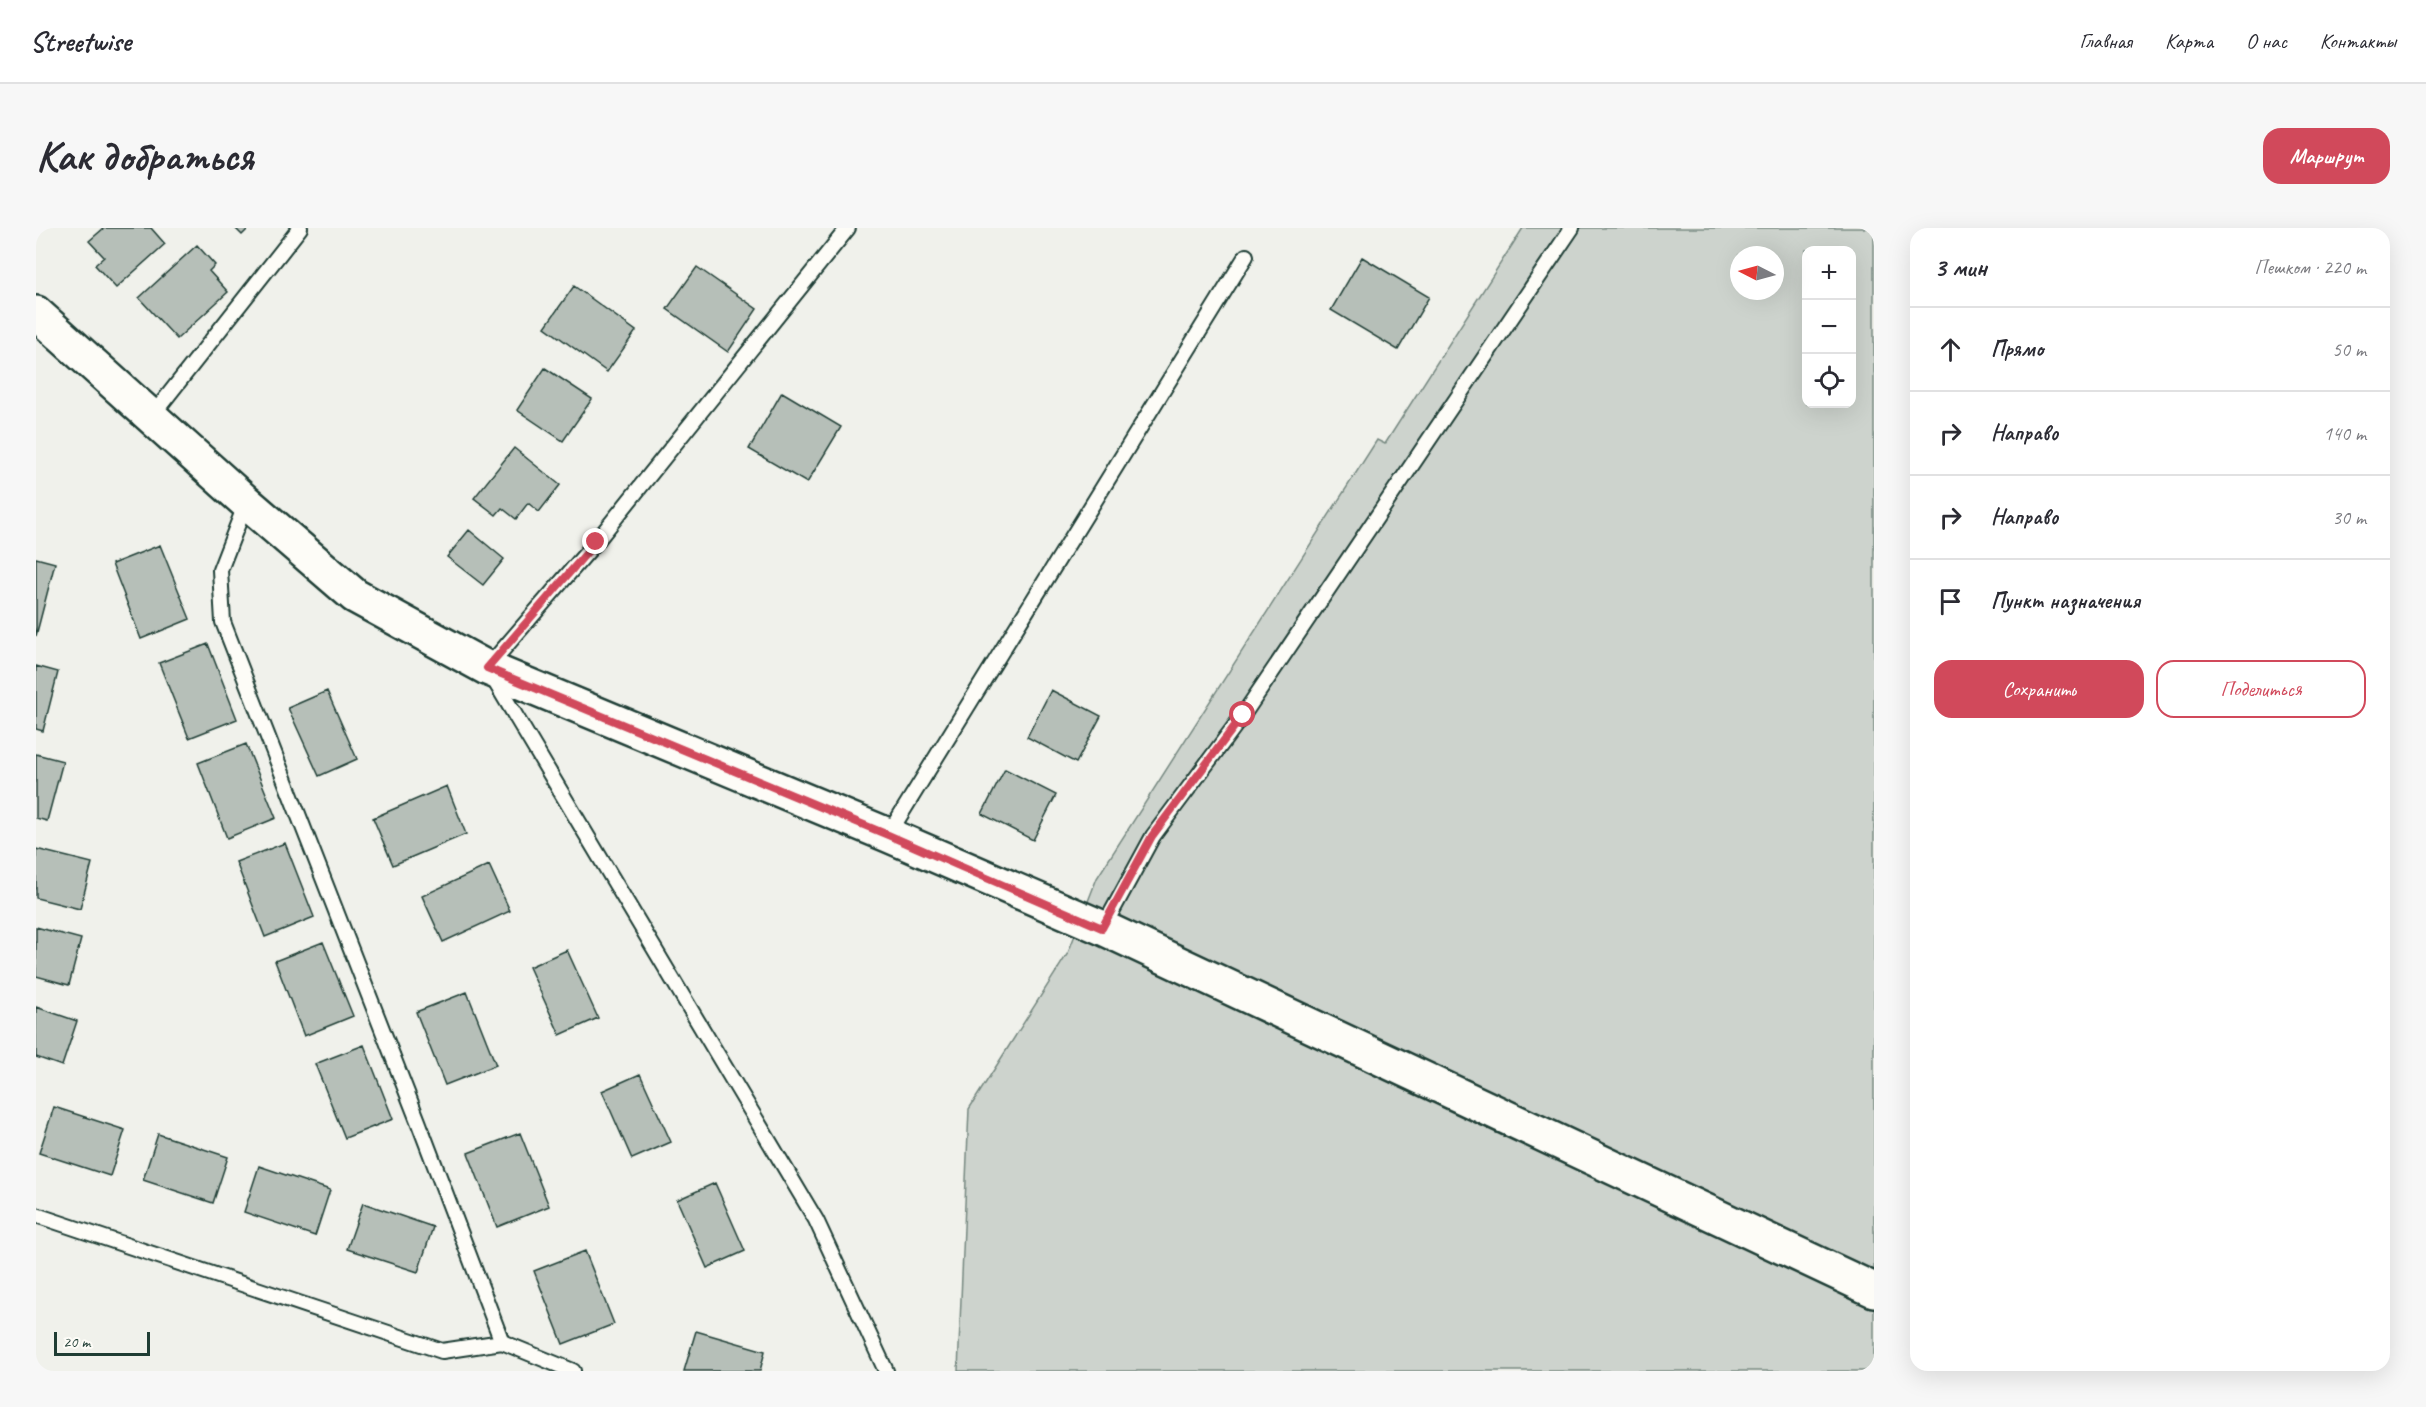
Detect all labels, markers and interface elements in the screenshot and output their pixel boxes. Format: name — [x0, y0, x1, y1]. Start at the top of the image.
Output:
text: Streetwise — [30, 24, 131, 59]
text: Главная — [2079, 28, 2132, 54]
text: Карта — [2165, 28, 2213, 54]
text: О нас — [2246, 28, 2287, 54]
text: Контакты — [2320, 28, 2396, 54]
button: Маршрут — [2263, 128, 2390, 184]
text: Как добраться — [36, 130, 253, 183]
north arrow — [1730, 246, 1784, 300]
map controls — [1802, 246, 1856, 408]
button: + — [1802, 246, 1856, 300]
text: 3 мин — [1934, 251, 1987, 284]
text: Пешком · 220 m — [2254, 255, 2366, 280]
button: − — [1802, 300, 1856, 354]
icon: ahead — [1934, 333, 1967, 366]
text: Прямо — [1991, 335, 2043, 363]
text: 50 m — [2332, 337, 2366, 362]
button: locate — [1802, 354, 1856, 408]
icon: right — [1934, 417, 1967, 450]
text: Направо — [1991, 419, 2058, 447]
text: 140 m — [2323, 421, 2366, 446]
icon: right — [1934, 501, 1967, 534]
text: Направо — [1991, 503, 2058, 531]
text: 30 m — [2332, 505, 2366, 530]
route end — [582, 528, 608, 554]
icon: arrive — [1934, 585, 1967, 618]
text: Пункт назначения — [1991, 587, 2140, 615]
button: Сохранить — [1934, 660, 2144, 718]
button: Поделиться — [2156, 660, 2366, 718]
route start — [1229, 701, 1255, 727]
scale bar — [54, 1329, 150, 1356]
text: 20 m — [63, 1332, 90, 1352]

